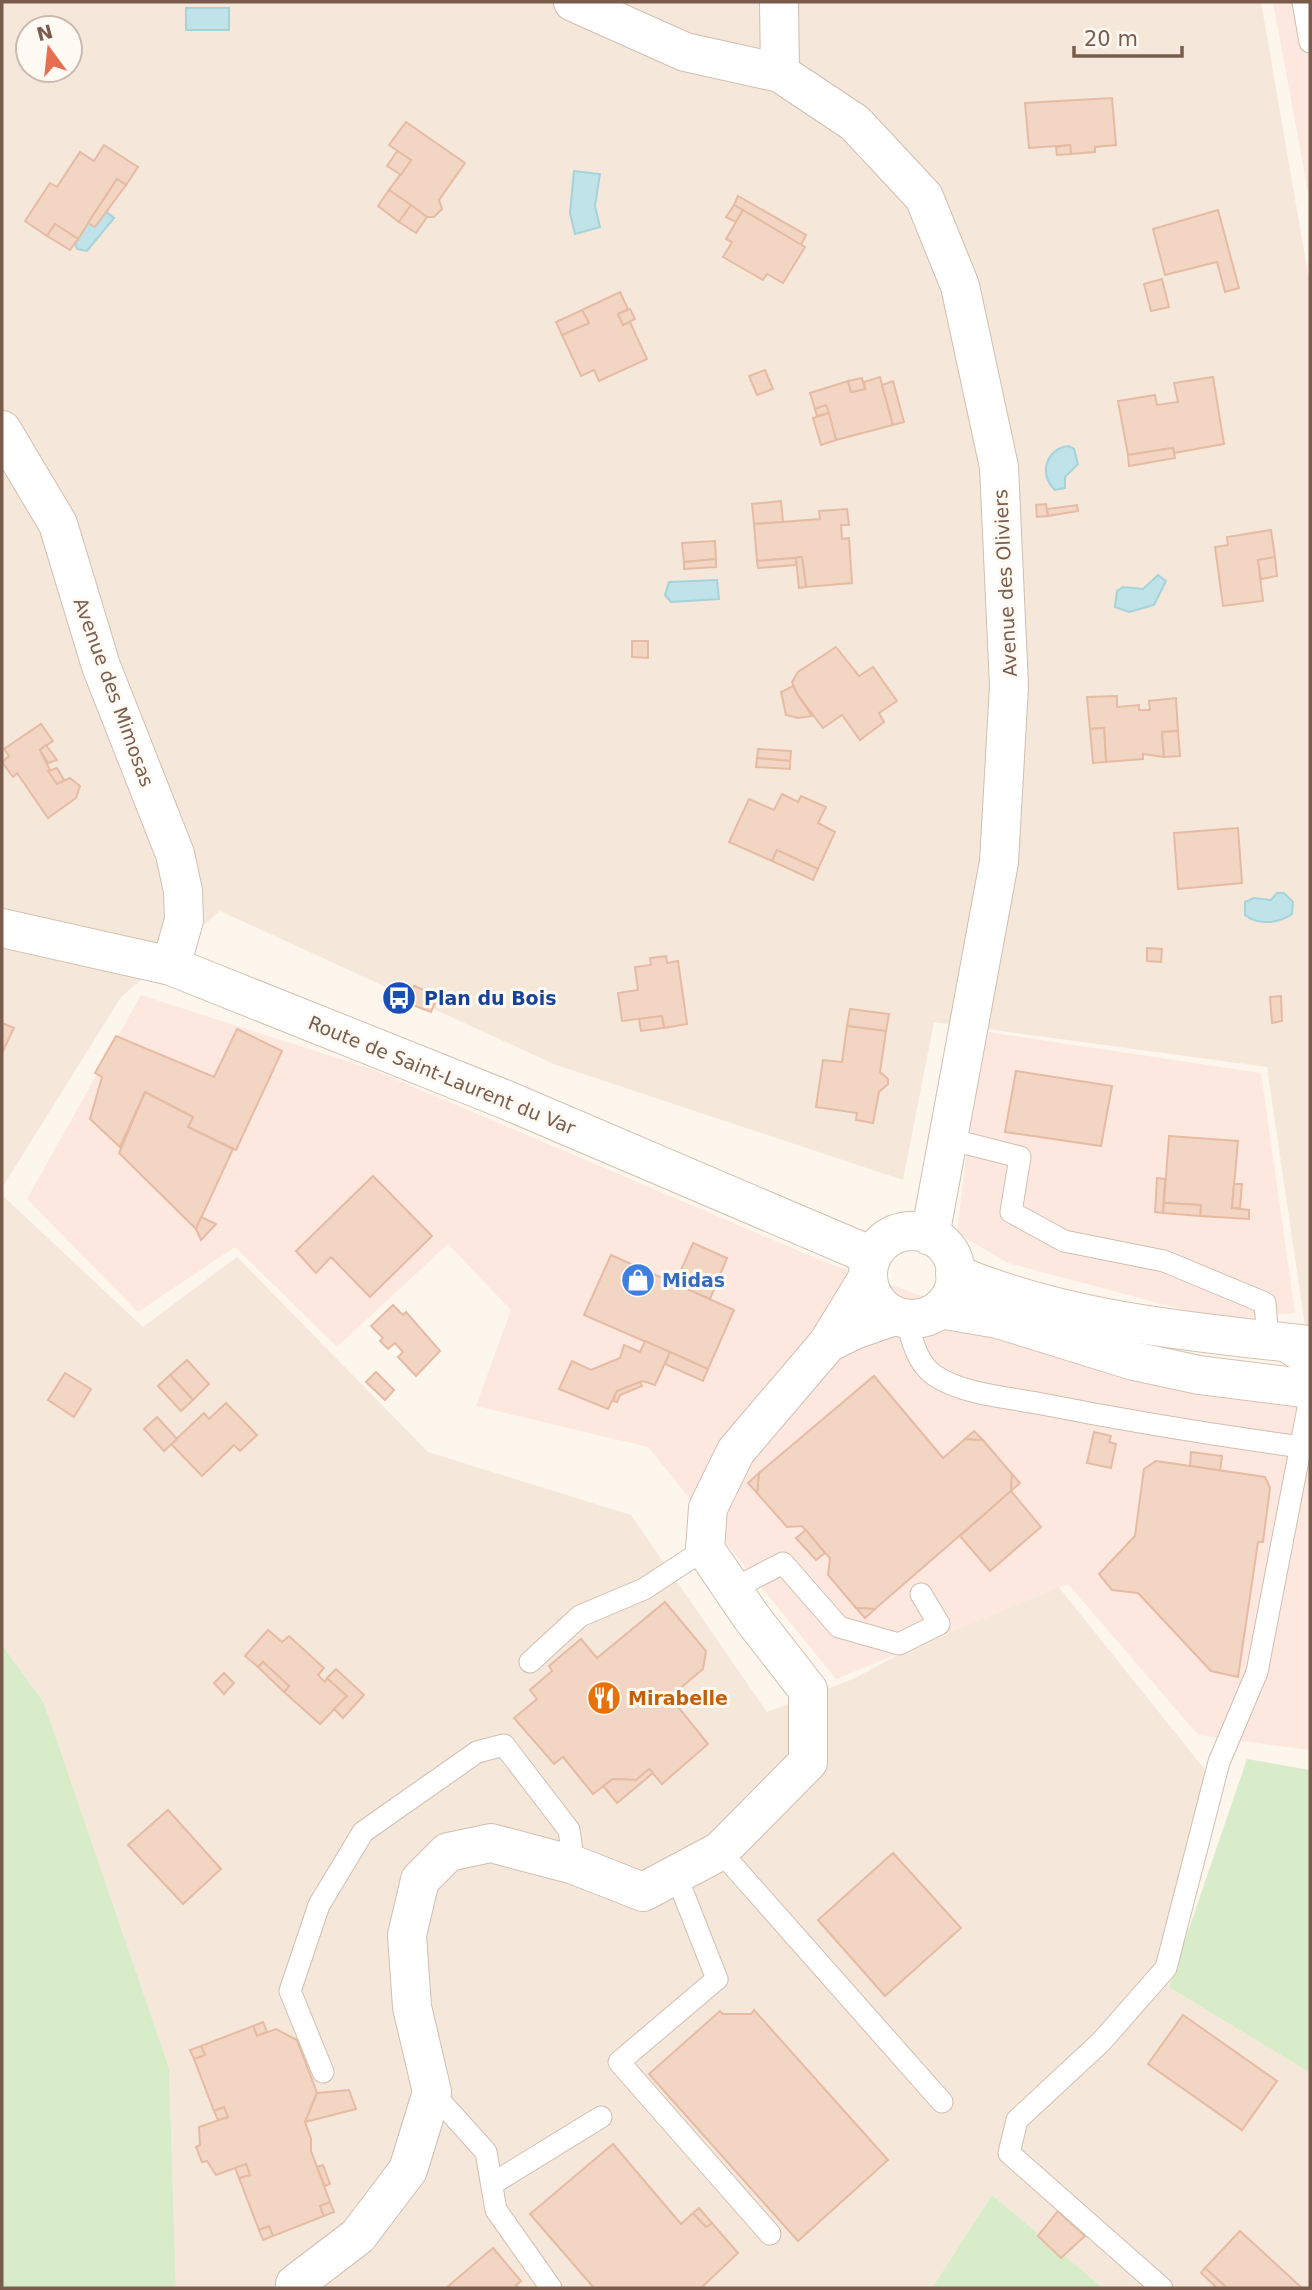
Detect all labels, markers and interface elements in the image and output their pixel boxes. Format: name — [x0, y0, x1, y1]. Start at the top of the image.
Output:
north arrow — [14, 14, 84, 84]
scale bar — [1074, 14, 1182, 58]
text: N — [34, 20, 55, 45]
text: 20 m — [1084, 27, 1138, 51]
street label: Avenue des Oliviers — [989, 489, 1021, 677]
street label: Avenue des Mimosas — [70, 594, 158, 790]
bus stop icon: Plan du Bois — [380, 979, 418, 1017]
place label: Plan du Bois — [424, 987, 557, 1009]
street label: Route de Saint-Laurent du Var — [305, 1011, 579, 1139]
shop icon: Midas — [619, 1261, 657, 1299]
place label: Midas — [662, 1269, 725, 1291]
restaurant icon: Mirabelle — [585, 1679, 623, 1717]
place label: Mirabelle — [628, 1687, 728, 1709]

